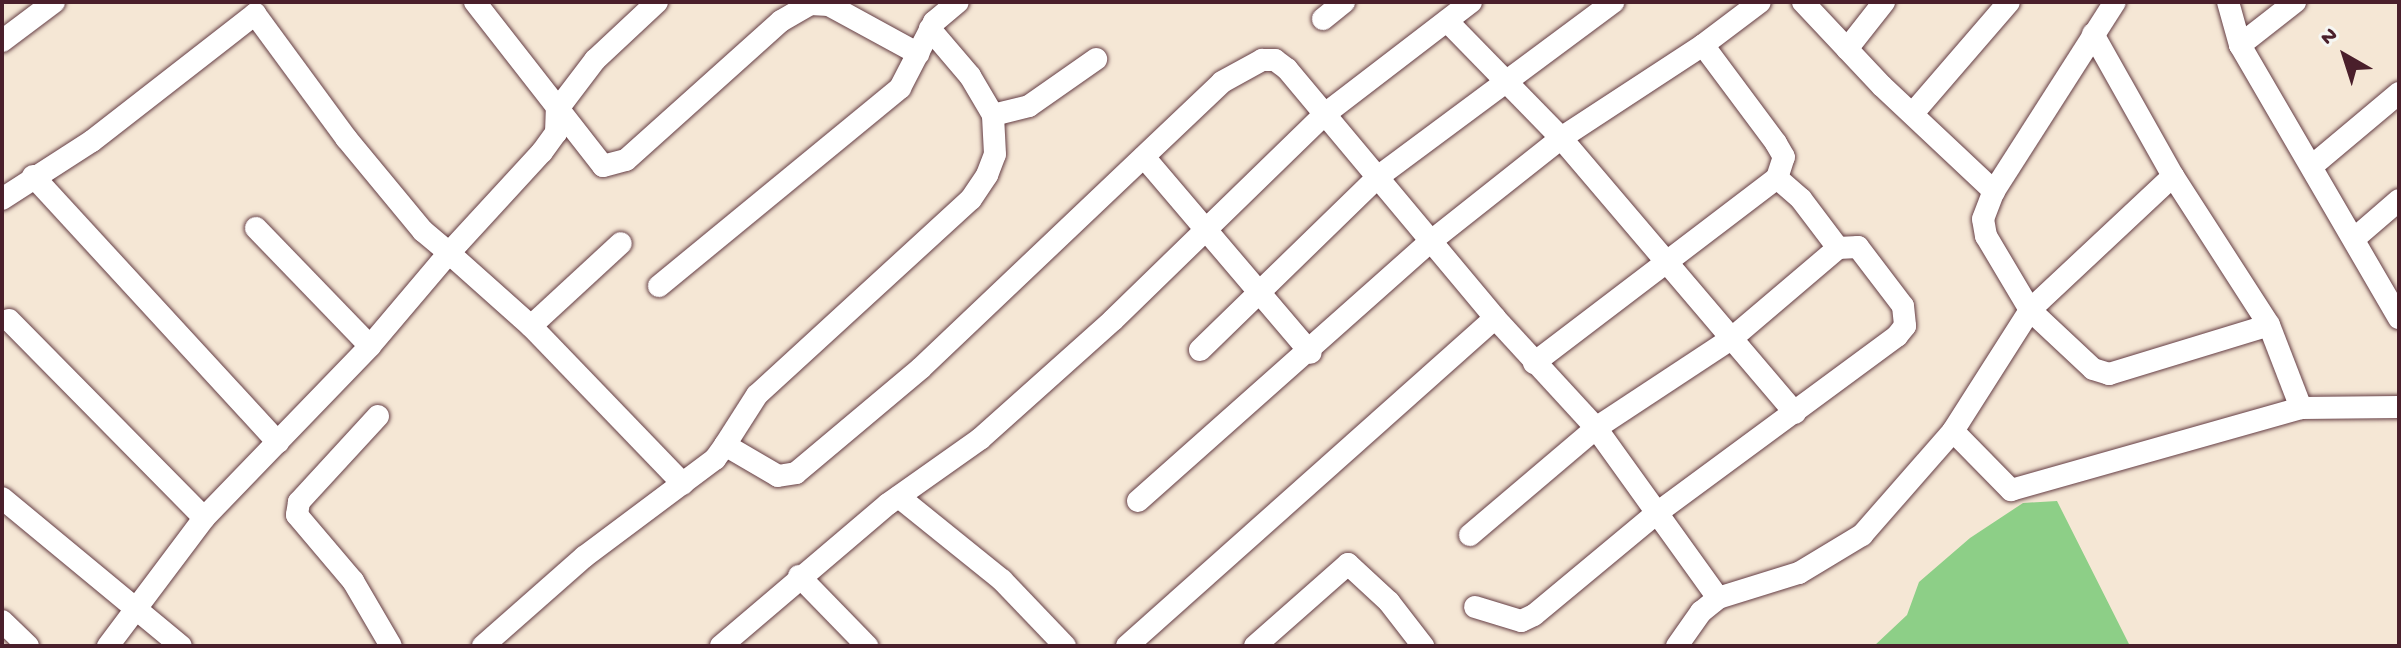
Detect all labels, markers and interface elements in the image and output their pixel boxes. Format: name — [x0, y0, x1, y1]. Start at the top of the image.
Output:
north arrow — [2305, 16, 2385, 96]
text: N — [2316, 23, 2344, 52]

